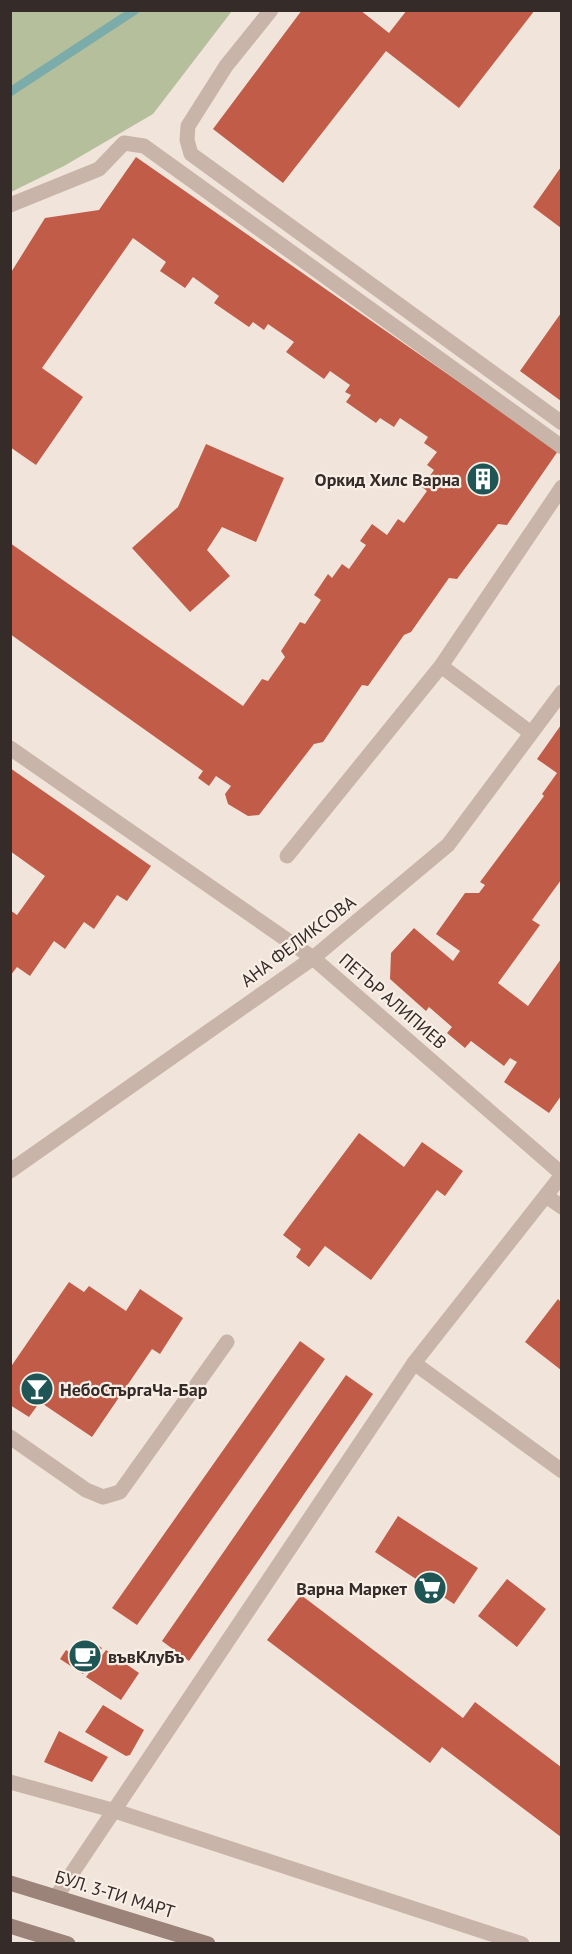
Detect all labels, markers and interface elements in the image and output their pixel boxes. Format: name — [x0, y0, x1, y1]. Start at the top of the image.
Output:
building icon: Оркид Хилс Варна — [465, 461, 501, 497]
place label: Оркид Хилс Варна — [315, 468, 460, 491]
street label: АНА ФЕЛИКСОВА — [236, 890, 360, 992]
street label: ПЕТЪР АЛИПИЕВ — [335, 948, 451, 1054]
bar icon: НебоСтъргаЧа-Бар — [19, 1371, 55, 1407]
place label: НебоСтъргаЧа-Бар — [60, 1378, 208, 1401]
supermarket icon: Варна Маркет — [412, 1570, 448, 1606]
place label: Варна Маркет — [296, 1577, 407, 1600]
cafe icon: въвКлуБъ — [67, 1638, 103, 1674]
place label: въвКлуБъ — [108, 1645, 185, 1668]
street label: БУЛ. 3-ТИ МАРТ — [52, 1865, 178, 1923]

